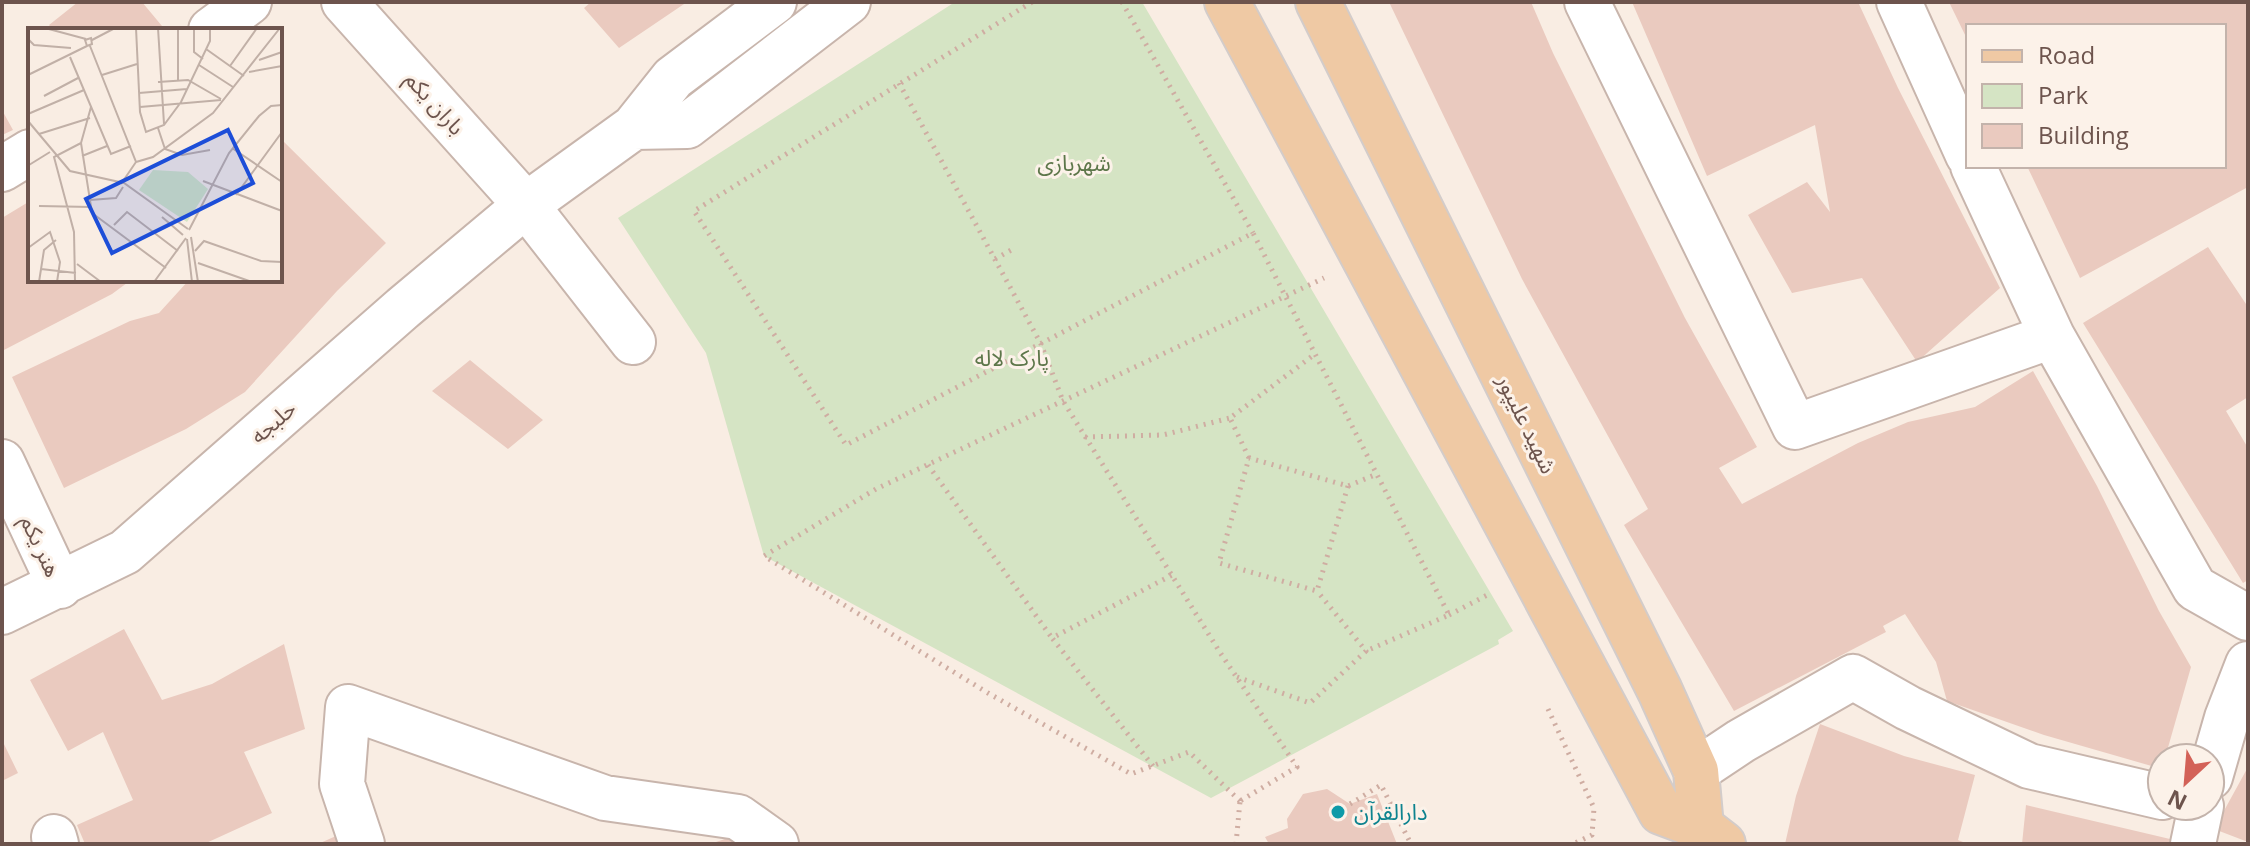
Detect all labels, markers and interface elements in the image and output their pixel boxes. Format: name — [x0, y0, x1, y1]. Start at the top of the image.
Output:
legend — [1966, 24, 2226, 168]
inset map — [28, 28, 282, 282]
text: Road — [2038, 38, 2095, 71]
street label: باران یکم — [397, 64, 472, 143]
text: Park — [2038, 78, 2089, 111]
text: Building — [2038, 118, 2129, 151]
park label: شهربازی — [1037, 147, 1111, 177]
park label: پارک لاله — [975, 342, 1049, 373]
street label: شهید علیپور — [1490, 368, 1565, 479]
street label: حلبجه — [243, 393, 302, 450]
street label: هنر یکم — [12, 510, 69, 583]
north arrow — [2146, 742, 2226, 822]
text: N — [2162, 783, 2191, 818]
place label: دارالقرآن — [1354, 796, 1428, 826]
marker: دارالقرآن — [1329, 803, 1347, 821]

